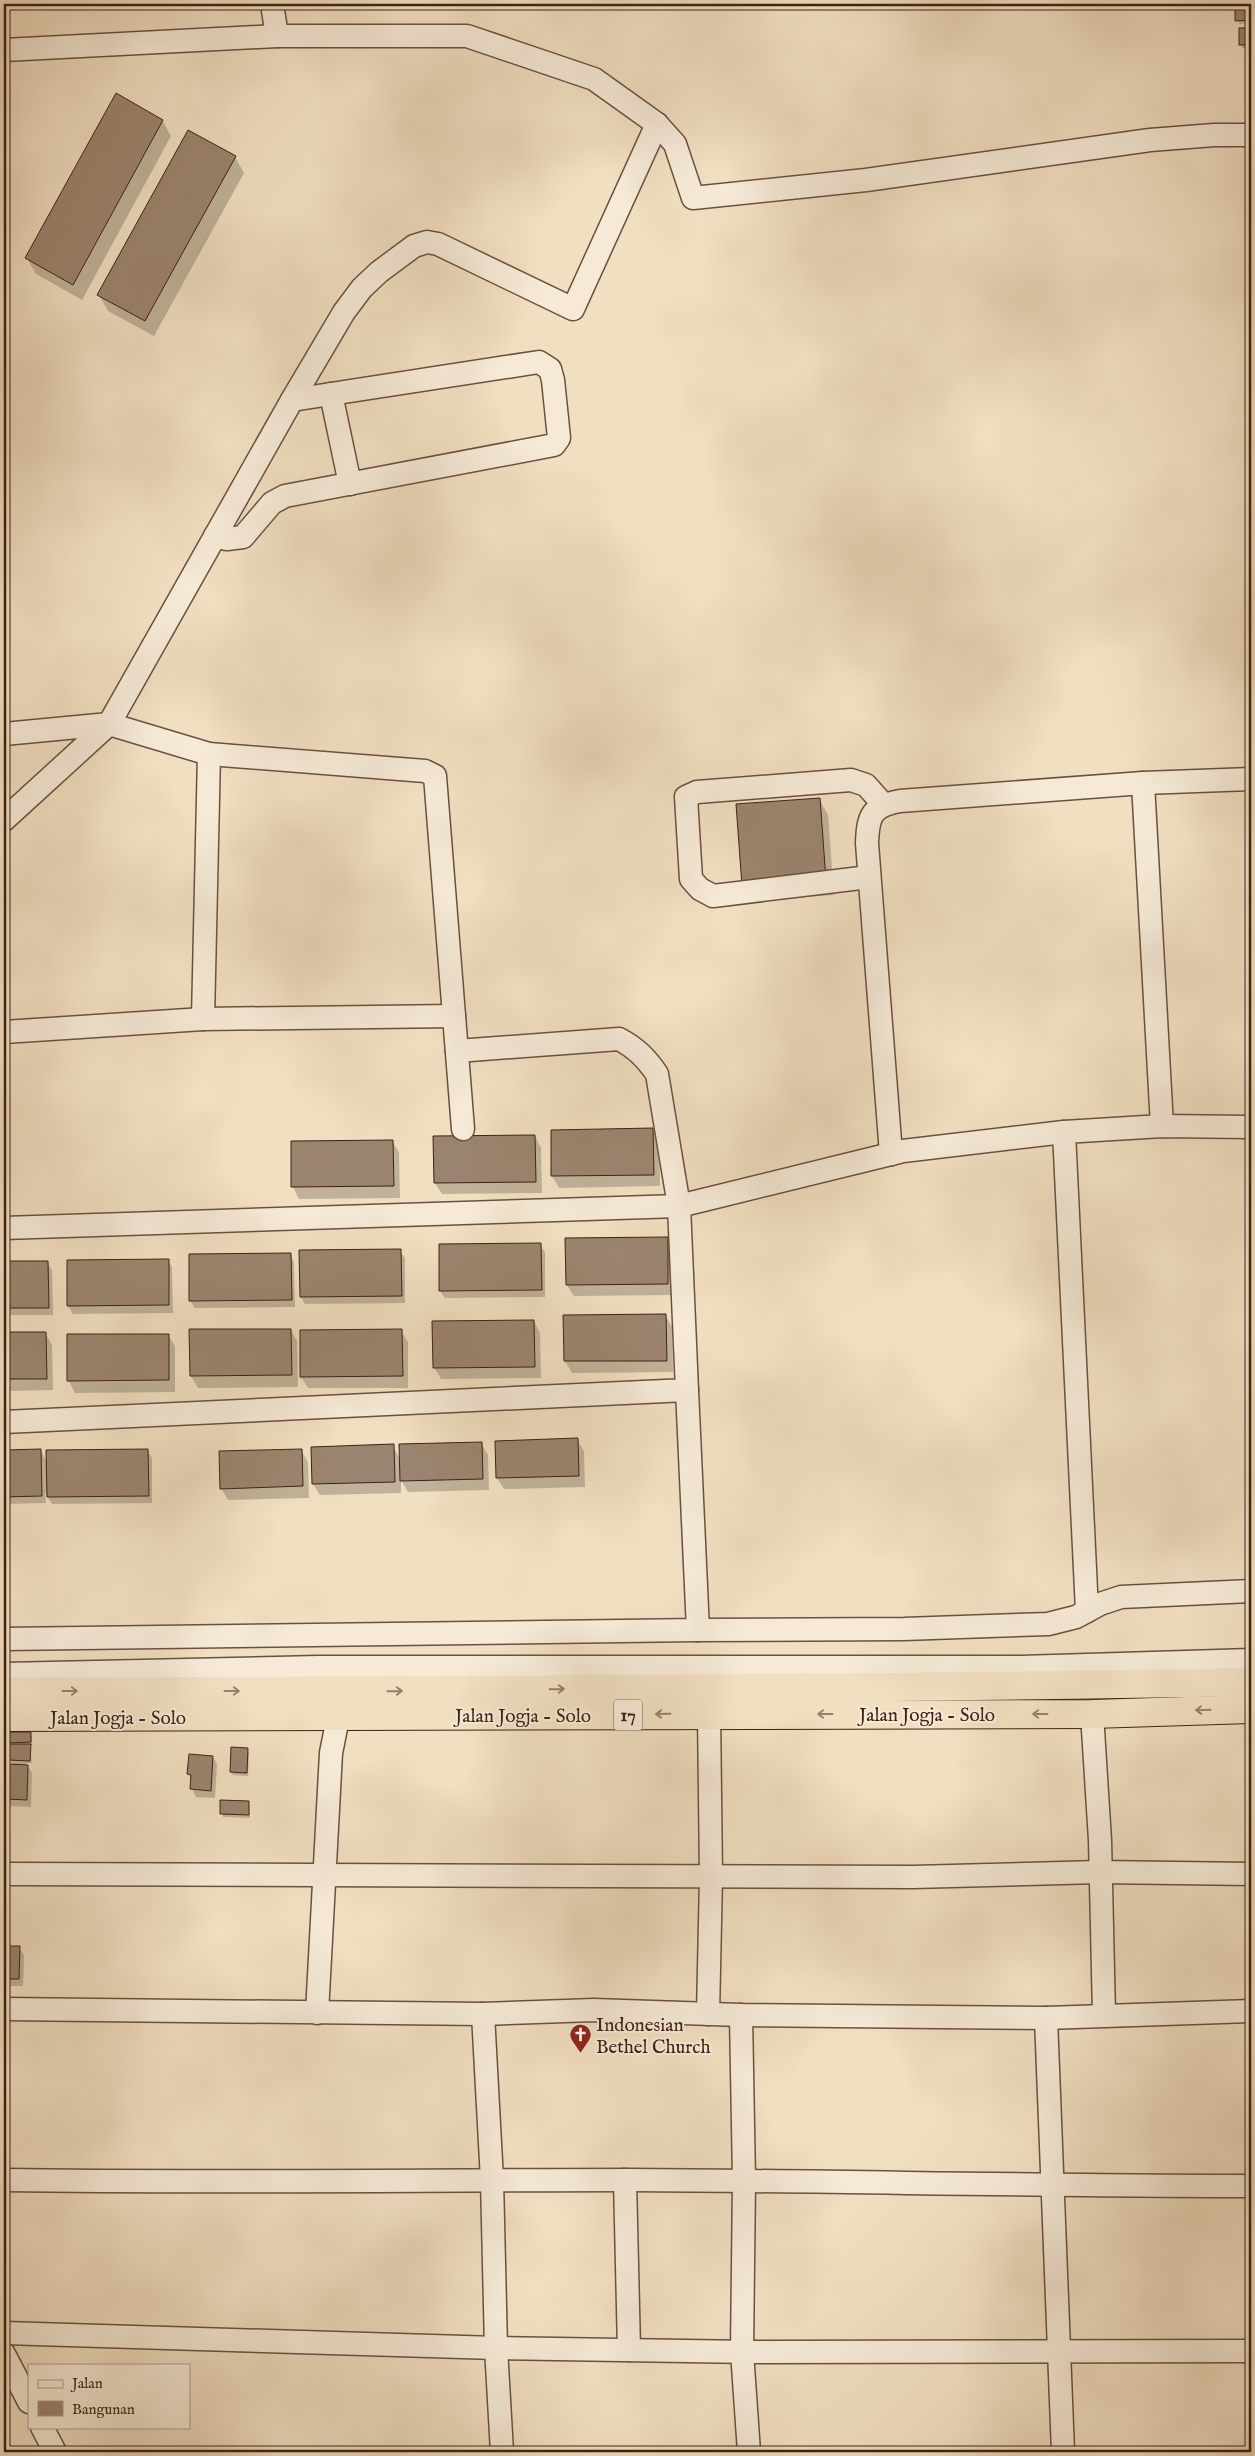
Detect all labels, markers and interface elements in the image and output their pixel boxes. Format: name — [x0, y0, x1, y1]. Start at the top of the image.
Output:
one-way arrow — [549, 1684, 565, 1694]
one-way arrow — [62, 1686, 78, 1696]
one-way arrow — [224, 1686, 240, 1696]
one-way arrow — [387, 1686, 403, 1695]
road number: 17 — [614, 1700, 642, 1730]
street label: Jalan Jogja - Solo — [857, 1704, 995, 1728]
street label: Jalan Jogja - Solo — [453, 1705, 591, 1729]
one-way arrow — [1195, 1705, 1211, 1715]
street label: Jalan Jogja - Solo — [48, 1707, 186, 1731]
one-way arrow — [655, 1709, 671, 1719]
one-way arrow — [817, 1709, 834, 1719]
one-way arrow — [1032, 1709, 1048, 1719]
place label: Indonesian Bethel Church — [596, 2014, 711, 2060]
church icon: Indonesian Bethel Church — [568, 2023, 592, 2054]
legend — [28, 2364, 190, 2428]
text: Jalan — [70, 2374, 103, 2393]
text: Bangunan — [72, 2400, 135, 2419]

